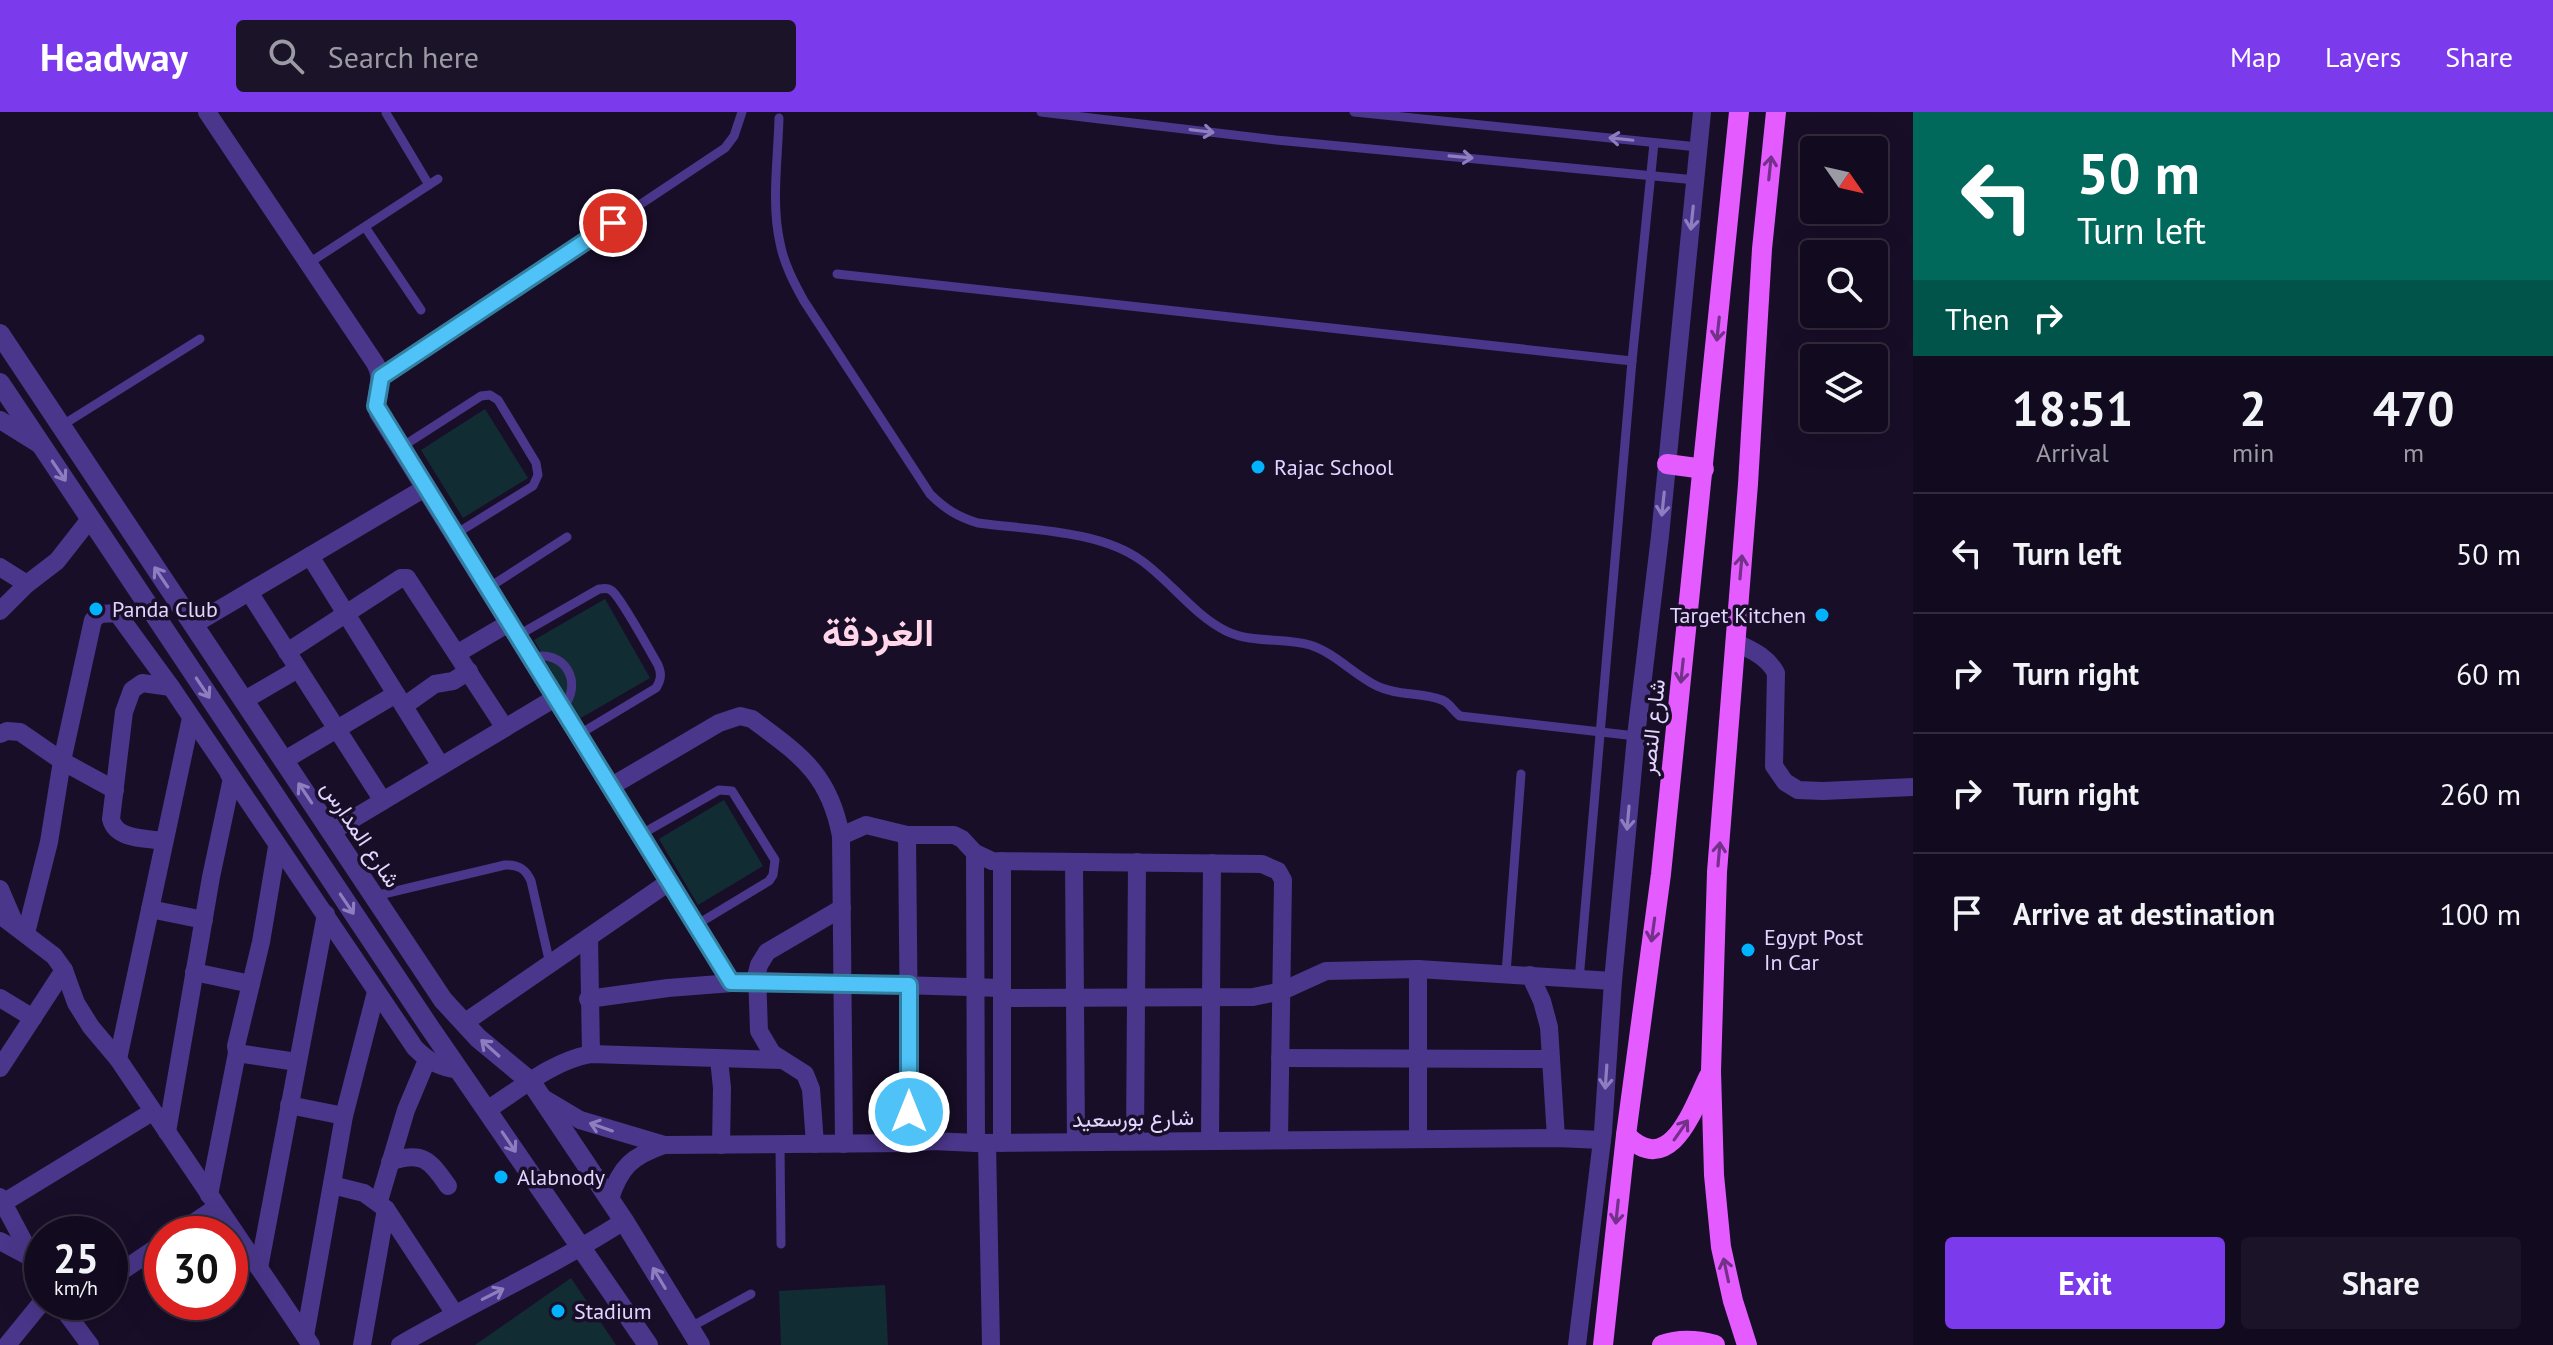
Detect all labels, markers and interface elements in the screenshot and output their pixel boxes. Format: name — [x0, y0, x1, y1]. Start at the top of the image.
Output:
search box — [236, 20, 796, 92]
text: Headway — [40, 32, 188, 81]
icon: search — [264, 34, 308, 78]
text: Search here — [328, 37, 479, 76]
text: Map — [2230, 38, 2281, 75]
text: Layers — [2325, 38, 2401, 75]
text: Share — [2445, 38, 2513, 75]
one-way arrow — [1188, 123, 1215, 138]
one-way arrow — [1608, 132, 1635, 147]
north arrow — [1800, 136, 1888, 224]
map controls — [1800, 136, 1888, 432]
text: 50 m — [2077, 137, 2200, 209]
icon: left — [1945, 144, 2049, 248]
one-way arrow — [1447, 150, 1474, 165]
one-way arrow — [1763, 155, 1778, 182]
pin — [579, 189, 647, 257]
icon: arrive — [591, 201, 635, 245]
one-way arrow — [1684, 204, 1699, 230]
text: Turn left — [2077, 207, 2206, 254]
button: search — [1800, 240, 1888, 328]
icon: right — [2026, 296, 2070, 340]
text: Then — [1945, 299, 2010, 338]
one-way arrow — [1710, 315, 1725, 342]
button: layers — [1800, 344, 1888, 432]
text: 18:51 — [2012, 377, 2133, 439]
text: 2 — [2239, 377, 2267, 439]
text: 470 — [2373, 377, 2454, 439]
text: Arrival — [2036, 436, 2109, 469]
text: min — [2232, 436, 2274, 469]
text: m — [2403, 436, 2424, 469]
place label: Rajac School — [1274, 453, 1394, 481]
marker: Rajac School — [1249, 458, 1267, 476]
one-way arrow — [51, 459, 67, 482]
one-way arrow — [1655, 490, 1670, 517]
icon: left — [1945, 531, 1989, 575]
text: Turn left — [2013, 534, 2121, 573]
text: 50 m — [2456, 534, 2521, 573]
one-way arrow — [1734, 554, 1749, 580]
one-way arrow — [153, 566, 169, 588]
place label: Panda Club — [112, 595, 218, 623]
marker: Panda Club — [87, 600, 105, 618]
place label: Target Kitchen — [1670, 601, 1806, 629]
marker: Target Kitchen — [1813, 606, 1831, 624]
district label: الغردقة — [822, 607, 934, 657]
icon: right — [1945, 651, 1989, 695]
text: Turn right — [2013, 654, 2139, 693]
text: 60 m — [2456, 654, 2521, 693]
one-way arrow — [1675, 657, 1690, 684]
one-way arrow — [195, 676, 211, 698]
street label: شارع النصر — [1633, 678, 1672, 777]
icon: right — [1945, 771, 1989, 815]
text: Turn right — [2013, 774, 2139, 813]
text: 260 m — [2440, 774, 2521, 813]
street label: شارع المدارس — [314, 775, 407, 893]
one-way arrow — [297, 782, 313, 805]
one-way arrow — [1621, 804, 1636, 831]
one-way arrow — [1711, 841, 1726, 868]
icon: arrive — [1945, 891, 1989, 935]
one-way arrow — [339, 892, 355, 915]
text: Arrive at destination — [2013, 894, 2275, 933]
text: 100 m — [2440, 894, 2521, 933]
one-way arrow — [1646, 916, 1661, 942]
place label: Egypt Post In Car — [1764, 923, 1864, 976]
marker: Egypt Post In Car — [1739, 941, 1757, 959]
one-way arrow — [480, 1039, 500, 1057]
one-way arrow — [1599, 1063, 1614, 1090]
position arrow — [867, 1070, 951, 1154]
street label: شارع بورسعيد — [1072, 1103, 1194, 1134]
one-way arrow — [589, 1119, 614, 1134]
one-way arrow — [1672, 1120, 1689, 1141]
one-way arrow — [500, 1131, 517, 1153]
place label: Alabnody — [517, 1163, 606, 1191]
marker: Alabnody — [492, 1168, 510, 1186]
one-way arrow — [1610, 1198, 1625, 1225]
speed limit sign: 30 — [144, 1216, 248, 1320]
text: 25 — [53, 1232, 99, 1284]
button: Exit — [1945, 1237, 2225, 1329]
button: Share — [2241, 1237, 2521, 1329]
one-way arrow — [1718, 1258, 1733, 1283]
one-way arrow — [651, 1268, 667, 1290]
text: km/h — [54, 1275, 98, 1301]
one-way arrow — [481, 1285, 505, 1301]
place label: Stadium — [574, 1297, 652, 1325]
marker: Stadium — [549, 1302, 567, 1320]

